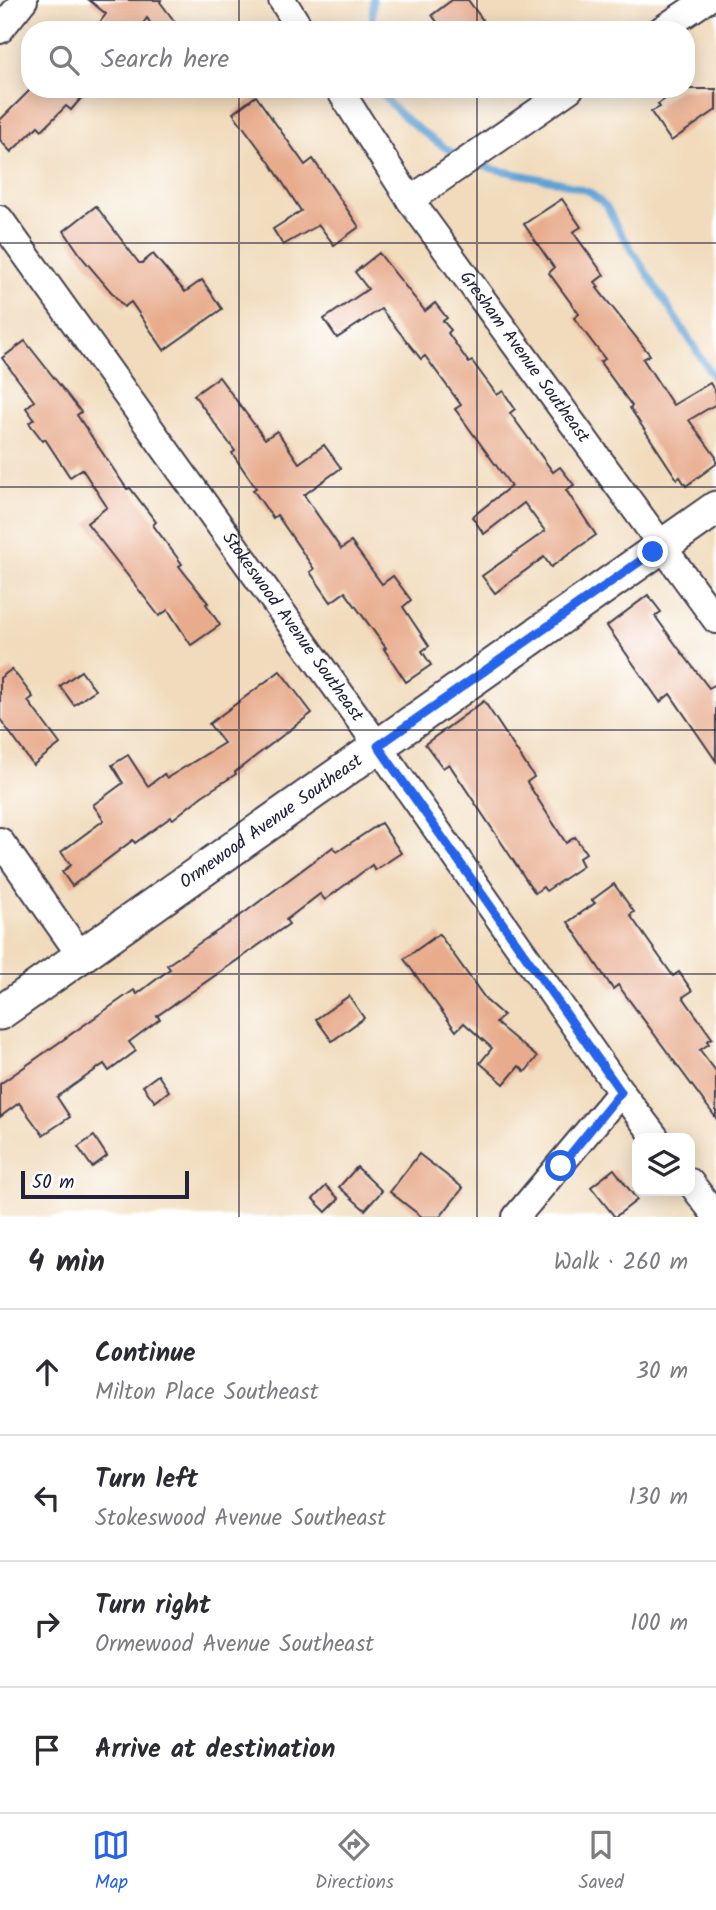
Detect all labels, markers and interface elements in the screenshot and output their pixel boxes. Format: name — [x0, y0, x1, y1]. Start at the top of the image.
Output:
search box — [21, 21, 695, 98]
text: Search here — [101, 39, 229, 81]
icon: search — [45, 41, 83, 79]
street label: Gresham Avenue Southeast — [452, 265, 598, 450]
street label: Stokeswood Avenue Southeast — [214, 526, 371, 729]
route end — [637, 536, 668, 567]
street label: Ormewood Avenue Southeast — [174, 746, 370, 896]
map controls — [632, 1133, 695, 1196]
button: layers — [632, 1133, 695, 1196]
route start — [545, 1150, 576, 1181]
scale bar — [21, 1168, 189, 1200]
text: 50 m — [32, 1168, 74, 1198]
text: 4 min — [28, 1239, 105, 1287]
text: Walk · 260 m — [554, 1245, 688, 1281]
text: Continue — [95, 1333, 196, 1375]
icon: ahead — [28, 1353, 66, 1391]
text: 30 m — [636, 1354, 688, 1390]
text: Milton Place Southeast — [95, 1375, 319, 1411]
text: Turn left — [95, 1459, 198, 1501]
icon: left — [28, 1479, 66, 1517]
text: 130 m — [629, 1480, 688, 1516]
text: Stokeswood Avenue Southeast — [95, 1501, 386, 1537]
text: Turn right — [95, 1585, 211, 1627]
icon: right — [28, 1605, 66, 1643]
text: 100 m — [630, 1606, 688, 1642]
text: Ormewood Avenue Southeast — [95, 1627, 374, 1663]
text: Arrive at destination — [95, 1729, 335, 1771]
icon: arrive — [28, 1731, 66, 1769]
tab: Map — [92, 1826, 130, 1898]
tab: Directions — [315, 1826, 394, 1898]
tab: Saved — [579, 1826, 624, 1898]

